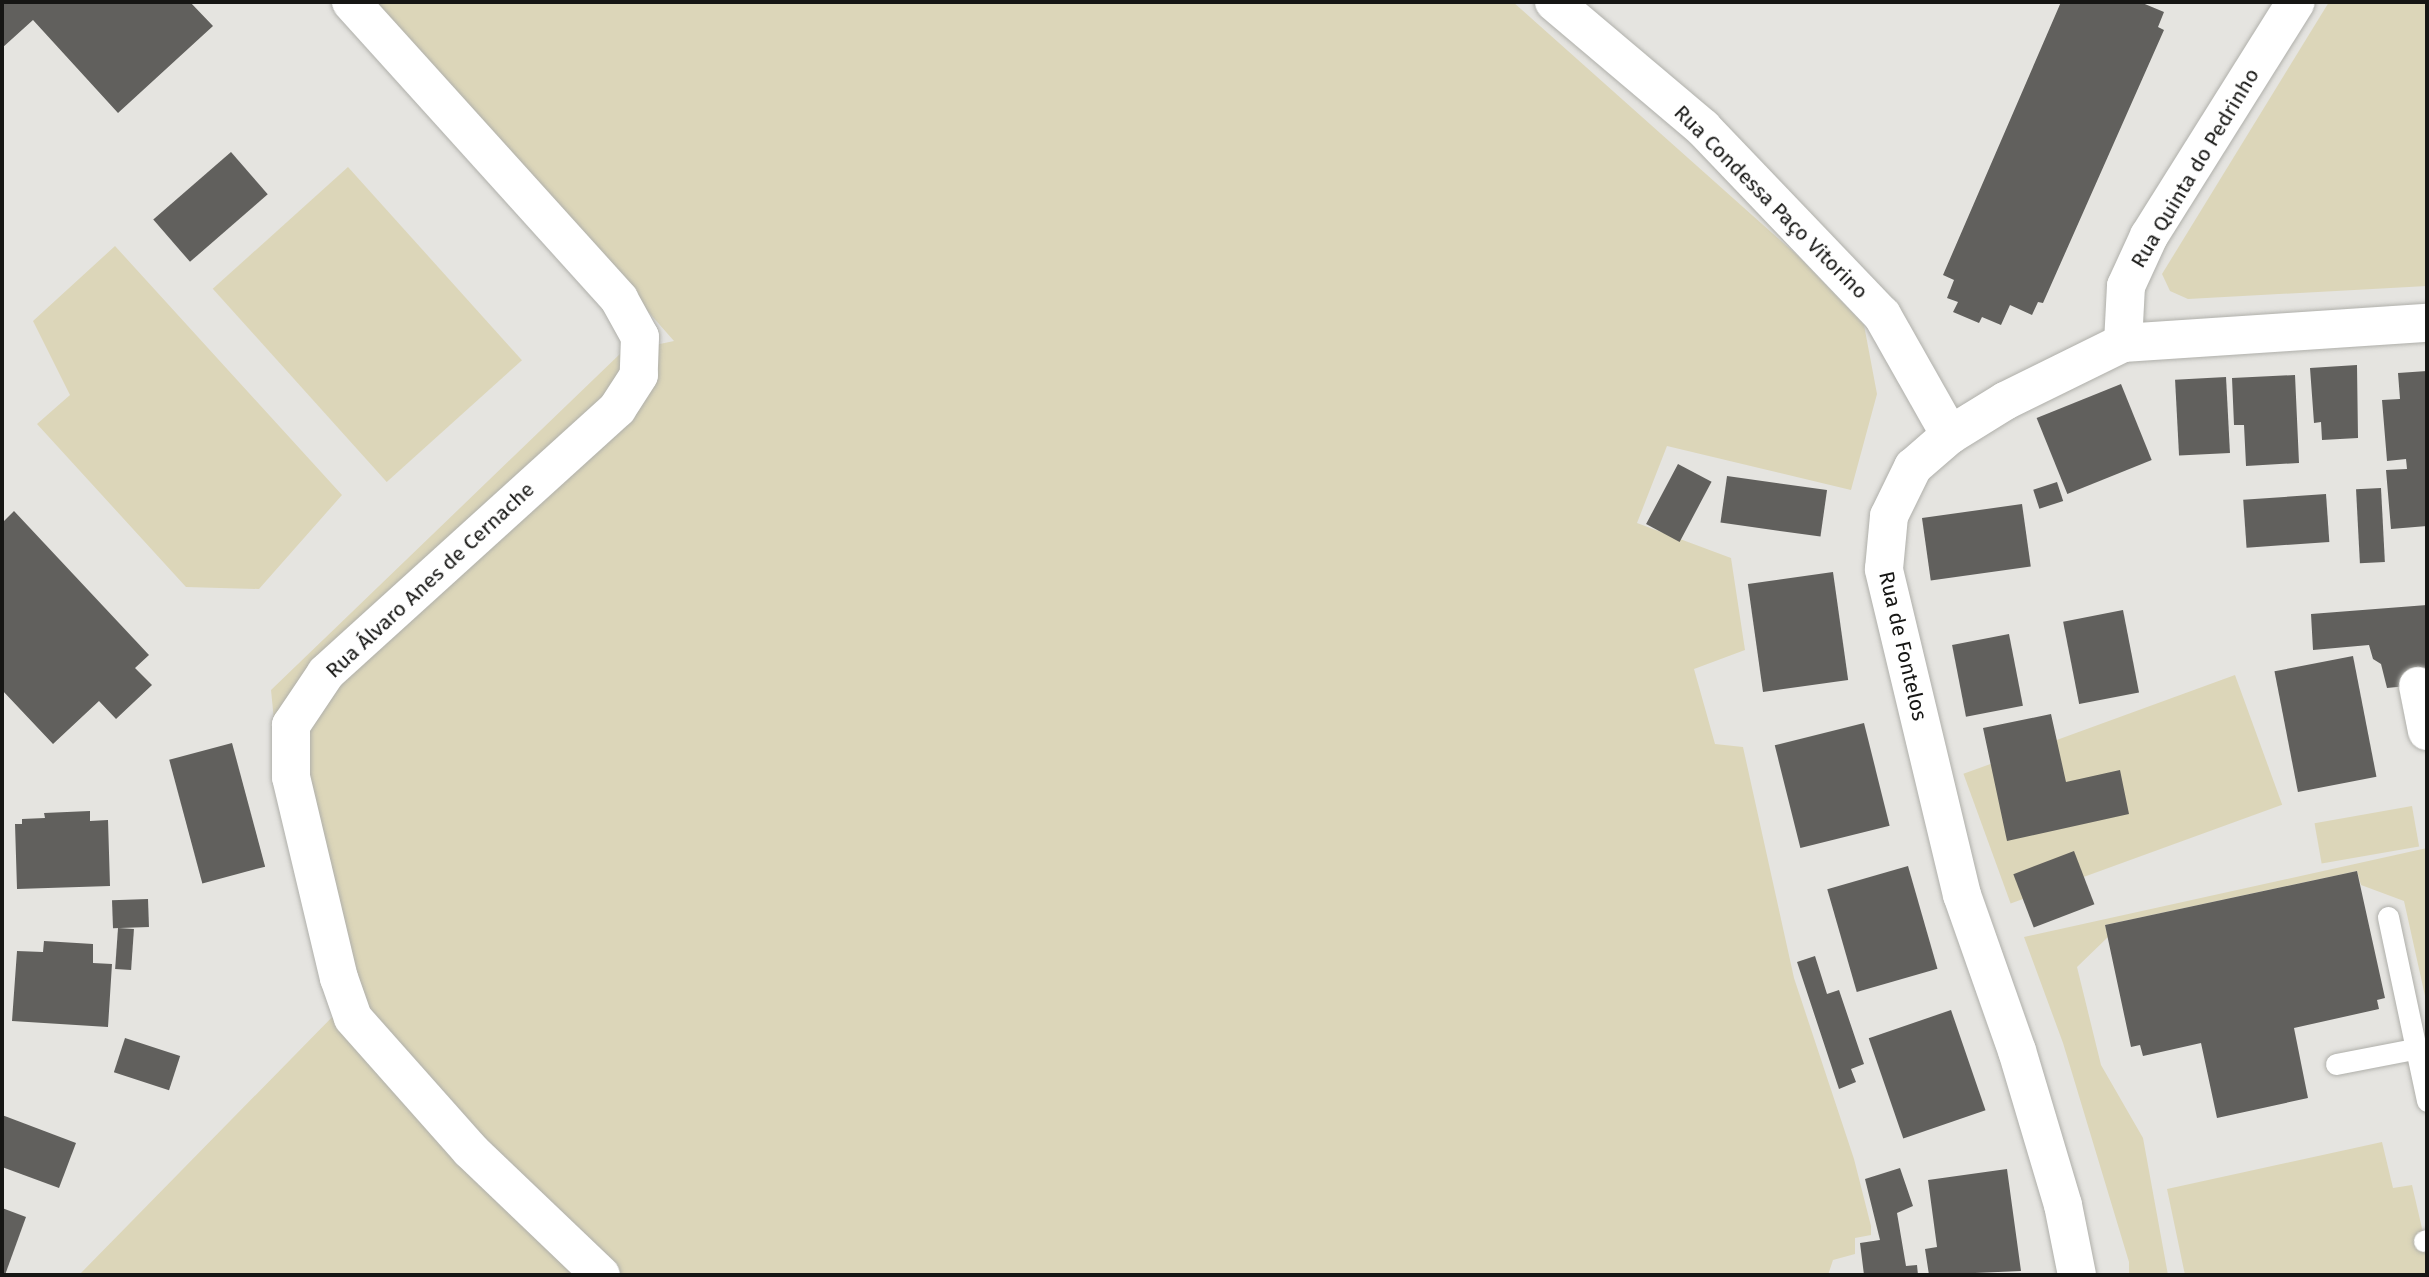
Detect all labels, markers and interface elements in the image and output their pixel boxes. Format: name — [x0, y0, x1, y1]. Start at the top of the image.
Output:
street label: Rua Quinta do Pedrinho — [2125, 64, 2265, 272]
street label: Rua Condessa Paço Vitorino — [1669, 100, 1873, 304]
street label: Rua Álvaro Anes de Cernache — [321, 477, 539, 683]
street label: Rua de Fontelos — [1874, 569, 1932, 723]

